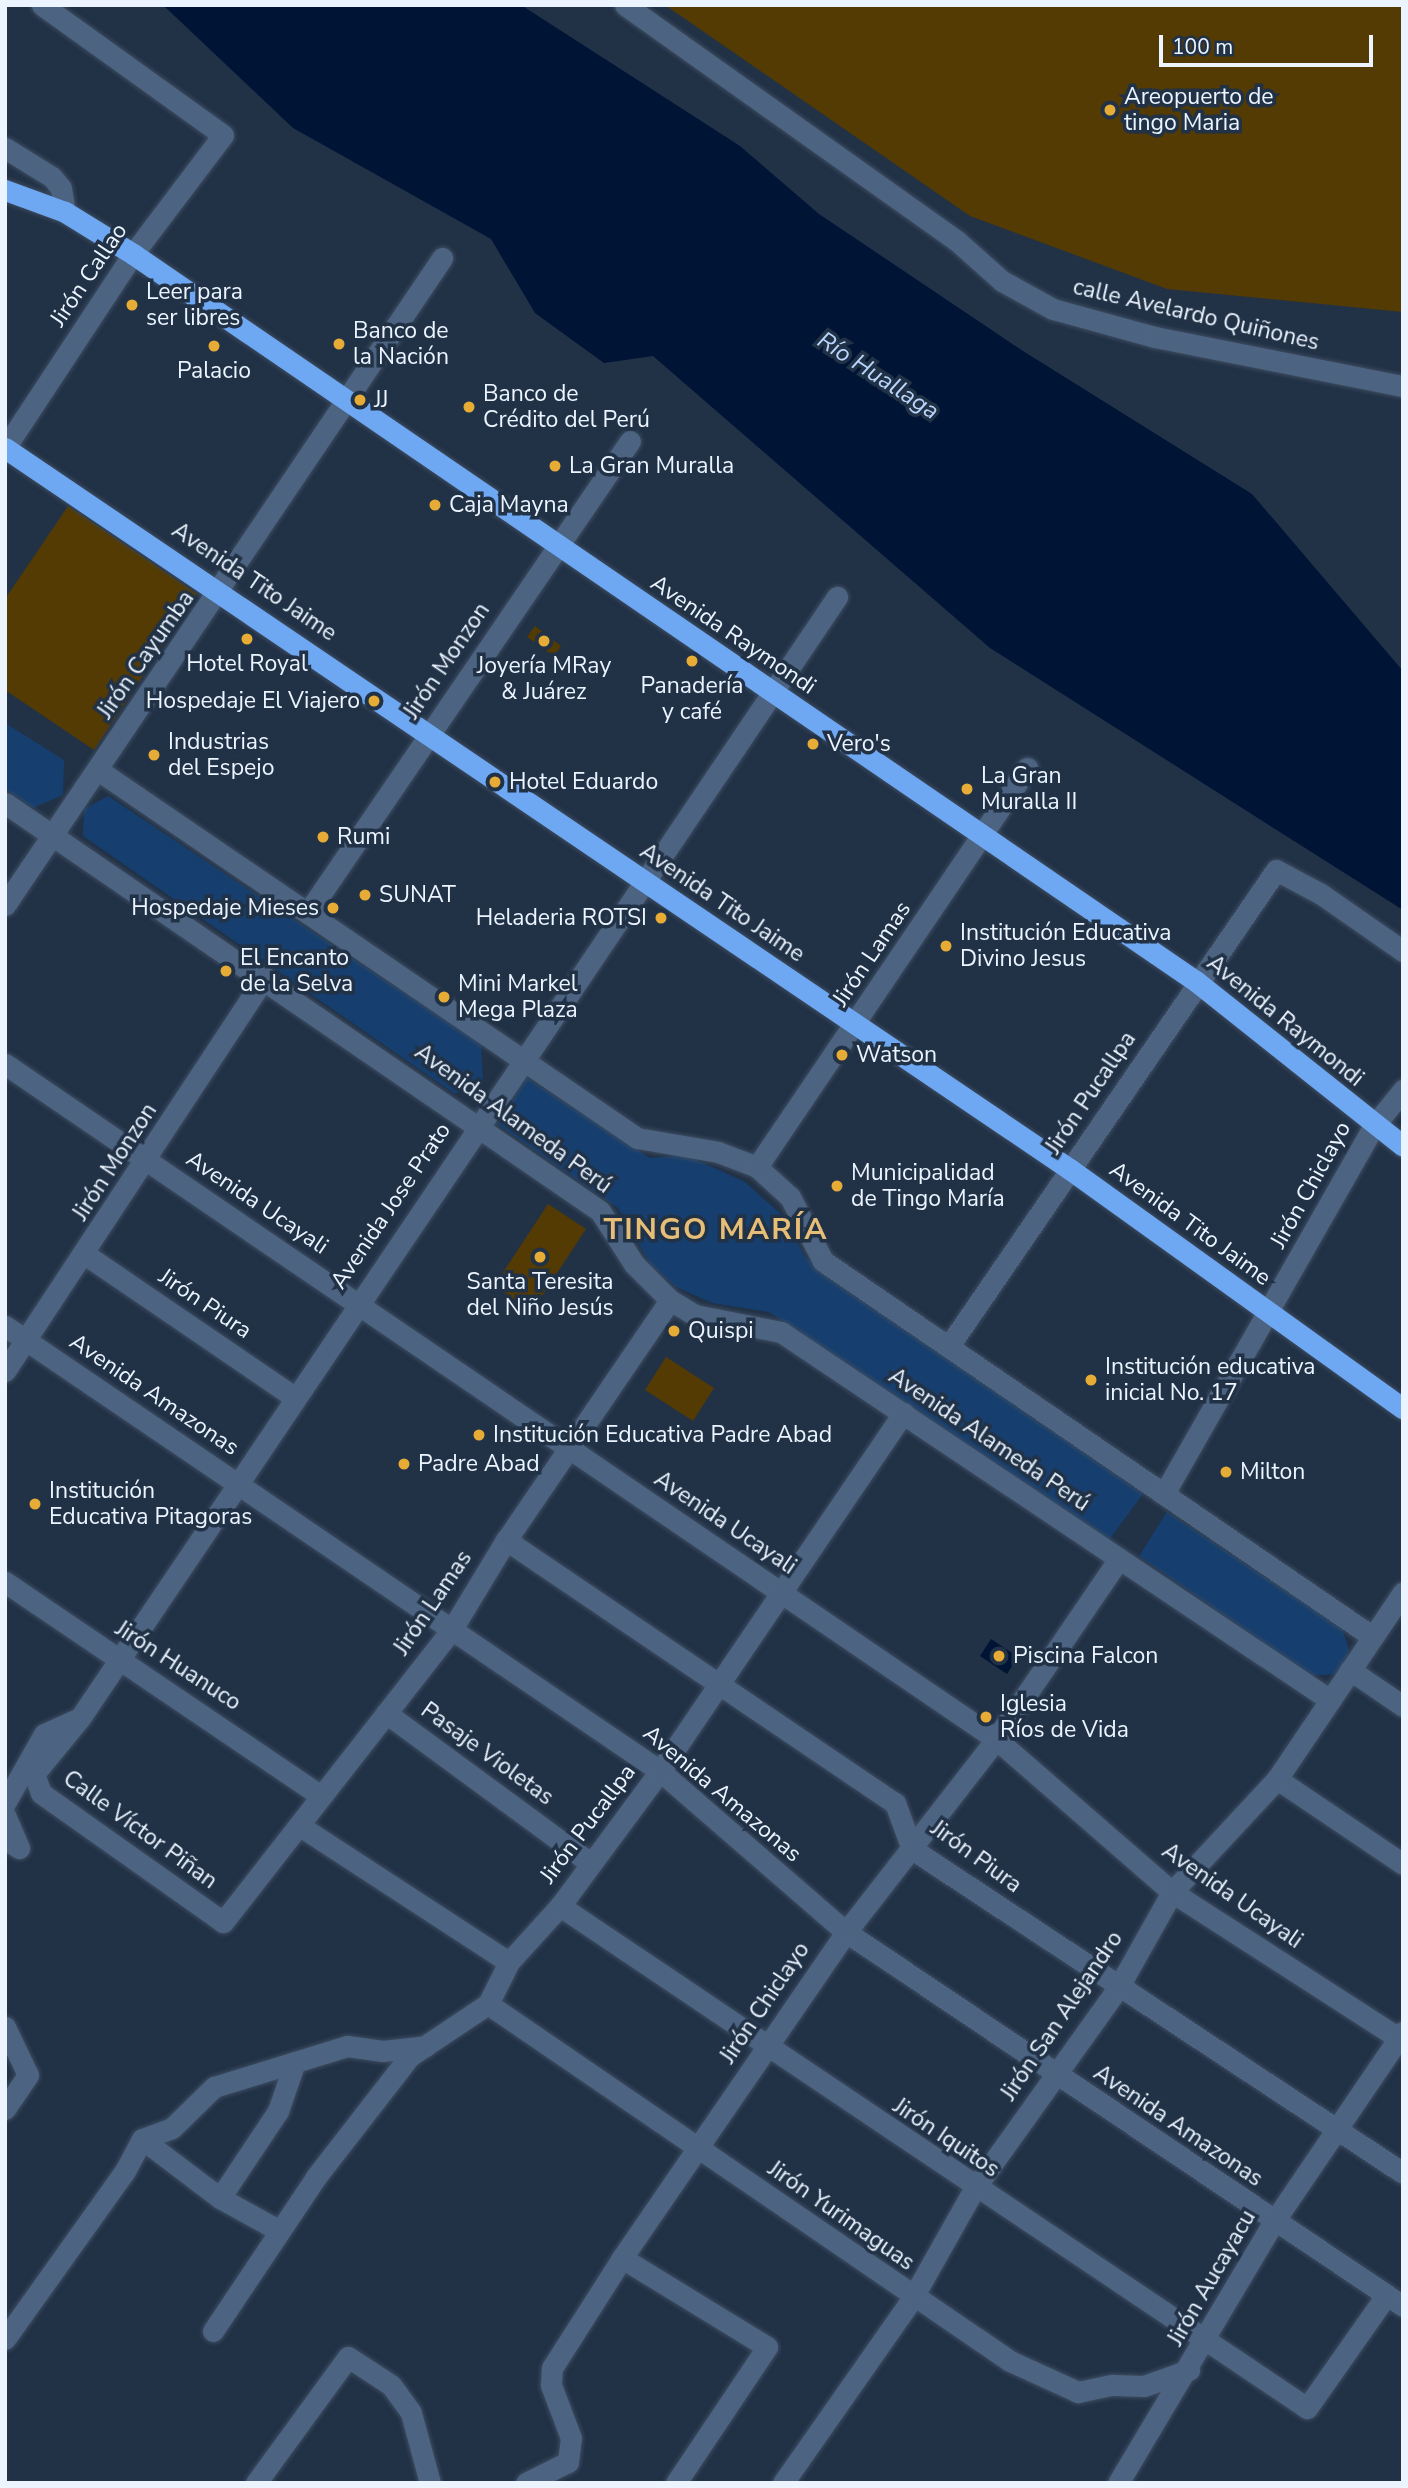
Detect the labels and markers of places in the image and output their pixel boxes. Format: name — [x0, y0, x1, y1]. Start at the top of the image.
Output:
place label: Areopuerto de tingo Maria — [1124, 83, 1274, 137]
marker: Areopuerto de tingo Maria — [1102, 102, 1118, 118]
place label: Leer para ser libres — [146, 278, 243, 332]
marker: Leer para ser libres — [124, 297, 140, 313]
place label: Banco de la Nación — [353, 317, 449, 371]
marker: Banco de la Nación — [331, 336, 347, 352]
marker: Palacio — [206, 338, 222, 354]
place label: Palacio — [177, 357, 251, 385]
place label: Banco de Crédito del Perú — [483, 380, 650, 434]
place label: JJ — [374, 386, 388, 414]
marker: JJ — [352, 392, 368, 408]
marker: Banco de Crédito del Perú — [461, 399, 477, 415]
place label: La Gran Muralla — [569, 452, 734, 480]
marker: La Gran Muralla — [547, 458, 563, 474]
place label: Caja Mayna — [449, 491, 569, 519]
marker: Caja Mayna — [427, 497, 443, 513]
marker: Hotel Royal — [239, 631, 255, 647]
marker: Joyería MRay & Juárez — [536, 633, 552, 649]
place label: Hotel Royal — [186, 650, 308, 678]
place label: Joyería MRay & Juárez — [477, 652, 611, 706]
marker: Panadería y café — [684, 653, 700, 669]
place label: Panadería y café — [641, 672, 743, 726]
place label: Hospedaje El Viajero — [146, 687, 360, 715]
marker: Hospedaje El Viajero — [366, 693, 382, 709]
place label: Industrias del Espejo — [168, 728, 275, 782]
place label: Vero's — [827, 730, 891, 758]
marker: Vero's — [805, 736, 821, 752]
marker: Industrias del Espejo — [146, 747, 162, 763]
place label: La Gran Muralla II — [981, 762, 1077, 816]
place label: Hotel Eduardo — [509, 768, 658, 796]
marker: Hotel Eduardo — [487, 774, 503, 790]
marker: La Gran Muralla II — [959, 781, 975, 797]
place label: Rumi — [337, 823, 390, 851]
marker: Rumi — [315, 829, 331, 845]
place label: SUNAT — [379, 881, 456, 909]
marker: SUNAT — [357, 887, 373, 903]
place label: Hospedaje Mieses — [131, 894, 319, 922]
marker: Hospedaje Mieses — [325, 900, 341, 916]
place label: Heladeria ROTSI — [476, 904, 647, 932]
marker: Heladeria ROTSI — [653, 910, 669, 926]
place label: Institución Educativa Divino Jesus — [960, 919, 1172, 973]
marker: Institución Educativa Divino Jesus — [938, 938, 954, 954]
place label: El Encanto de la Selva — [240, 944, 353, 998]
marker: El Encanto de la Selva — [218, 963, 234, 979]
place label: Mini Markel Mega Plaza — [458, 970, 578, 1024]
marker: Mini Markel Mega Plaza — [436, 989, 452, 1005]
place label: Watson — [856, 1041, 937, 1069]
marker: Watson — [834, 1047, 850, 1063]
place label: Municipalidad de Tingo María — [851, 1159, 1005, 1213]
marker: Municipalidad de Tingo María — [829, 1178, 845, 1194]
marker: Santa Teresita del Niño Jesús — [532, 1249, 548, 1265]
place label: Santa Teresita del Niño Jesús — [466, 1268, 614, 1322]
place label: Quispi — [688, 1317, 754, 1345]
marker: Quispi — [666, 1323, 682, 1339]
place label: Institución educativa inicial No. 17 — [1105, 1353, 1315, 1407]
marker: Institución educativa inicial No. 17 — [1083, 1372, 1099, 1388]
place label: Institución Educativa Padre Abad — [493, 1421, 832, 1449]
marker: Institución Educativa Padre Abad — [471, 1427, 487, 1443]
place label: Padre Abad — [418, 1450, 540, 1478]
marker: Padre Abad — [396, 1456, 412, 1472]
place label: Milton — [1240, 1458, 1305, 1486]
marker: Milton — [1218, 1464, 1234, 1480]
place label: Institución Educativa Pitagoras — [49, 1477, 252, 1531]
marker: Institución Educativa Pitagoras — [27, 1496, 43, 1512]
place label: Piscina Falcon — [1013, 1642, 1158, 1670]
marker: Piscina Falcon — [991, 1648, 1007, 1664]
place label: Iglesia Ríos de Vida — [1000, 1690, 1129, 1744]
marker: Iglesia Ríos de Vida — [978, 1709, 994, 1725]

